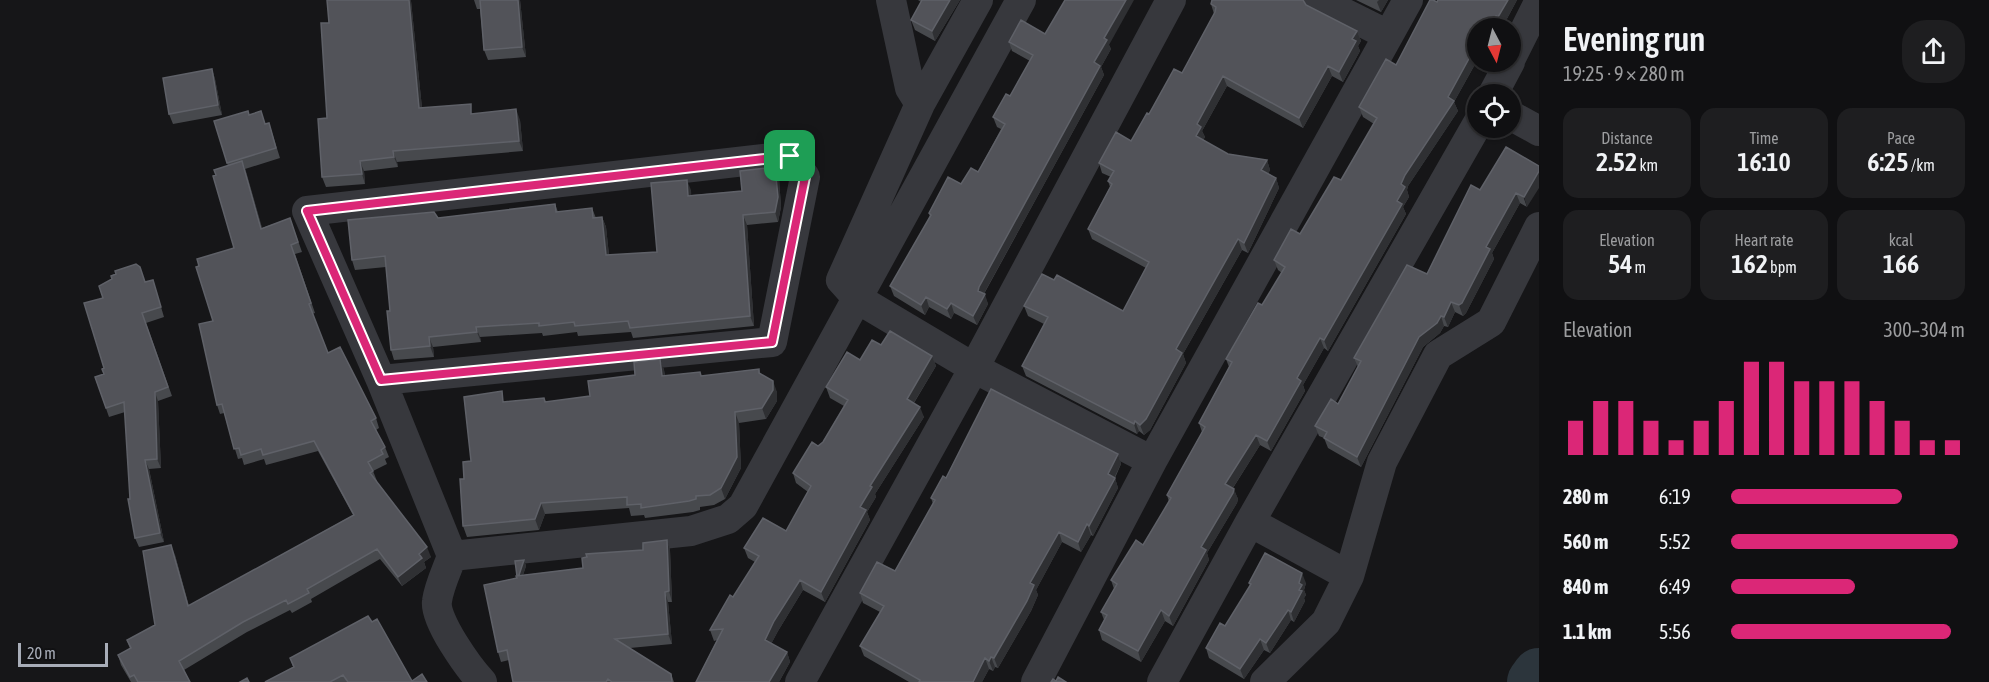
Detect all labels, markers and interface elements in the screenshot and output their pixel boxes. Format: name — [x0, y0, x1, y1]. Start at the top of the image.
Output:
north arrow — [1467, 18, 1521, 72]
map controls — [1467, 18, 1521, 138]
text: Evening run — [1563, 20, 1705, 58]
button: share — [1902, 20, 1965, 83]
text: 19:25 · 9 × 280 m — [1563, 62, 1685, 85]
button: locate — [1467, 84, 1521, 138]
text: Distance — [1601, 129, 1653, 147]
text: Time — [1749, 129, 1779, 147]
text: Pace — [1887, 129, 1915, 147]
pin — [764, 130, 815, 181]
icon: arrive — [773, 139, 806, 172]
text: 2.52 — [1596, 147, 1637, 177]
text: 16:10 — [1737, 147, 1791, 177]
text: 6:25 — [1867, 147, 1909, 177]
text: km — [1637, 156, 1658, 174]
text: /km — [1909, 156, 1935, 174]
text: Elevation — [1599, 231, 1655, 249]
text: Heart rate — [1735, 231, 1793, 249]
text: kcal — [1889, 231, 1913, 249]
text: 54 — [1608, 249, 1632, 279]
text: 162 — [1731, 249, 1768, 279]
text: 166 — [1883, 249, 1919, 279]
text: m — [1632, 258, 1646, 276]
text: bpm — [1768, 258, 1797, 276]
text: Elevation — [1563, 318, 1632, 341]
text: 300–304 m — [1883, 318, 1965, 341]
text: 280 m — [1563, 485, 1608, 508]
text: 6:19 — [1659, 485, 1691, 508]
text: 560 m — [1563, 530, 1608, 553]
text: 5:52 — [1659, 530, 1691, 553]
text: 840 m — [1563, 575, 1608, 598]
text: 6:49 — [1659, 575, 1691, 598]
text: 1.1 km — [1563, 620, 1611, 643]
text: 5:56 — [1659, 620, 1691, 643]
scale bar — [18, 640, 108, 668]
text: 20 m — [27, 644, 56, 662]

